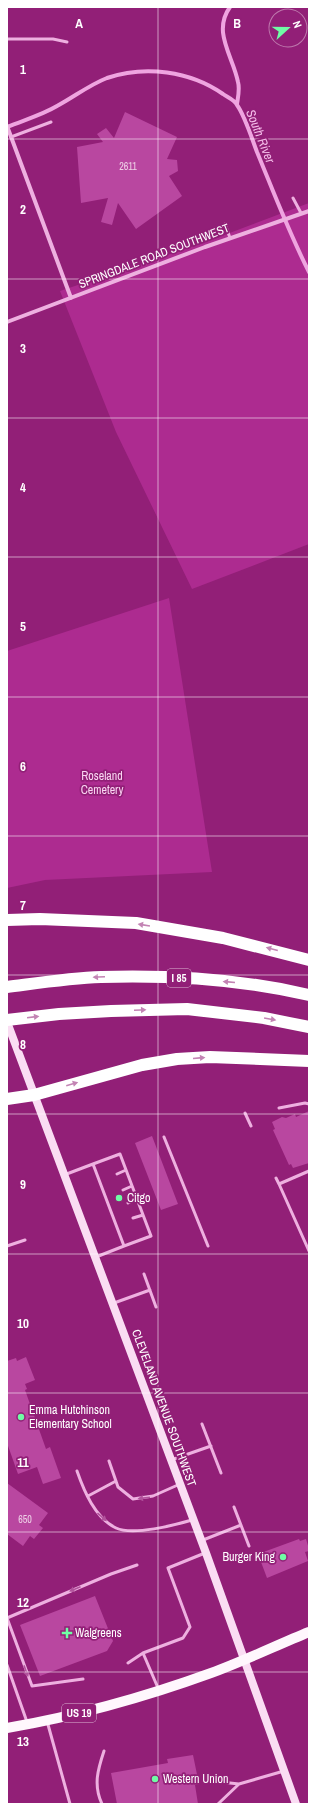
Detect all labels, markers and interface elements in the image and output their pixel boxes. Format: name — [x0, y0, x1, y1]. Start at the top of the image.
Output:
north arrow — [268, 8, 308, 48]
text: A — [75, 15, 83, 32]
text: B — [233, 15, 241, 32]
text: N — [290, 19, 305, 30]
text: 1 — [20, 61, 26, 78]
water label: South River — [242, 107, 279, 166]
house number: 2611 — [119, 160, 137, 173]
text: 2 — [20, 201, 26, 218]
street label: SPRINGDALE ROAD SOUTHWEST — [76, 220, 232, 292]
text: 3 — [20, 340, 26, 357]
text: 4 — [20, 479, 26, 496]
text: 5 — [20, 618, 26, 635]
text: 6 — [20, 758, 26, 775]
park label: Roseland Cemetery — [81, 768, 123, 798]
text: 7 — [20, 897, 26, 914]
one-way arrow — [138, 921, 150, 927]
one-way arrow — [265, 946, 277, 952]
road number: I 85 — [167, 969, 191, 987]
one-way arrow — [93, 974, 105, 981]
one-way arrow — [223, 978, 235, 985]
one-way arrow — [134, 1006, 146, 1013]
one-way arrow — [27, 1014, 39, 1020]
one-way arrow — [264, 1016, 276, 1022]
text: 8 — [20, 1036, 26, 1053]
one-way arrow — [193, 1054, 205, 1061]
one-way arrow — [66, 1081, 78, 1087]
text: 9 — [20, 1176, 26, 1193]
place label: Citgo — [127, 1190, 151, 1206]
marker: Citgo — [114, 1193, 124, 1203]
text: 10 — [17, 1315, 29, 1332]
street label: CLEVELAND AVENUE SOUTHWEST — [128, 1327, 200, 1489]
place label: Emma Hutchinson Elementary School — [29, 1402, 112, 1432]
marker: Emma Hutchinson Elementary School — [16, 1412, 26, 1422]
text: 11 — [17, 1454, 29, 1471]
one-way arrow — [138, 1494, 150, 1501]
one-way arrow — [97, 1512, 108, 1521]
house number: 650 — [18, 1513, 32, 1526]
place label: Burger King — [222, 1549, 276, 1565]
marker: Burger King — [278, 1552, 288, 1562]
one-way arrow — [68, 1587, 80, 1593]
text: 12 — [17, 1594, 29, 1611]
place label: Walgreens — [75, 1625, 122, 1641]
marker: Walgreens — [62, 1628, 72, 1638]
one-way arrow — [24, 1665, 30, 1677]
road number: US 19 — [62, 1704, 96, 1722]
text: 13 — [17, 1733, 29, 1750]
place label: Western Union — [163, 1771, 228, 1787]
marker: Western Union — [150, 1774, 160, 1784]

